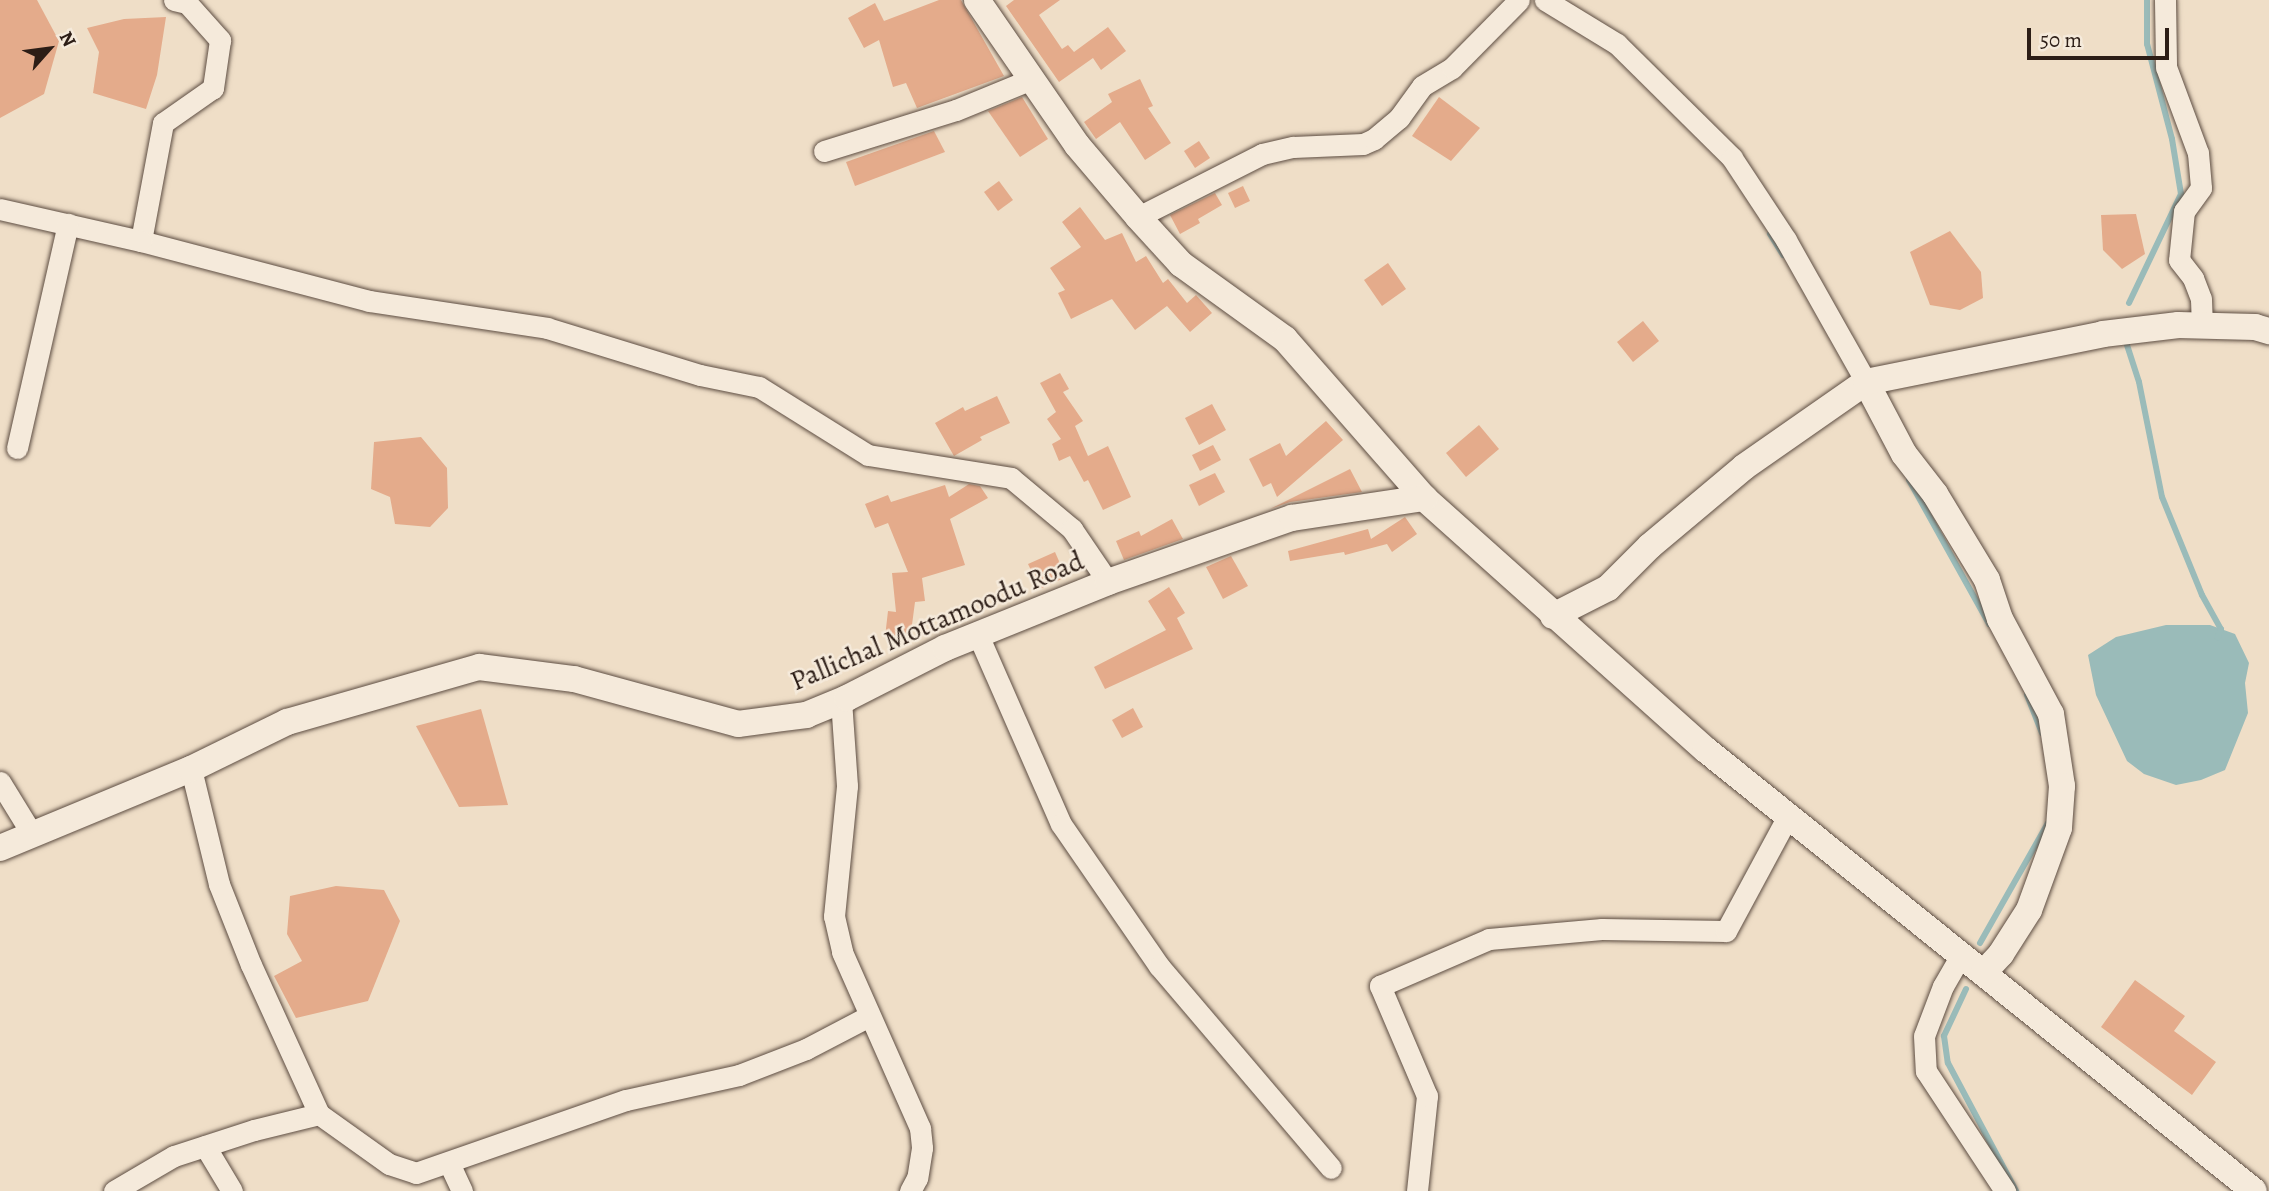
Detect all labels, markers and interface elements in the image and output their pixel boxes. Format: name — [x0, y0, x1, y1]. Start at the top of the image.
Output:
north arrow — [14, 14, 84, 84]
scale bar — [2031, 14, 2173, 58]
text: 50 m — [2040, 26, 2082, 54]
text: N — [53, 27, 82, 51]
street label: Pallichal Mottamoodu Road — [785, 544, 1089, 698]

